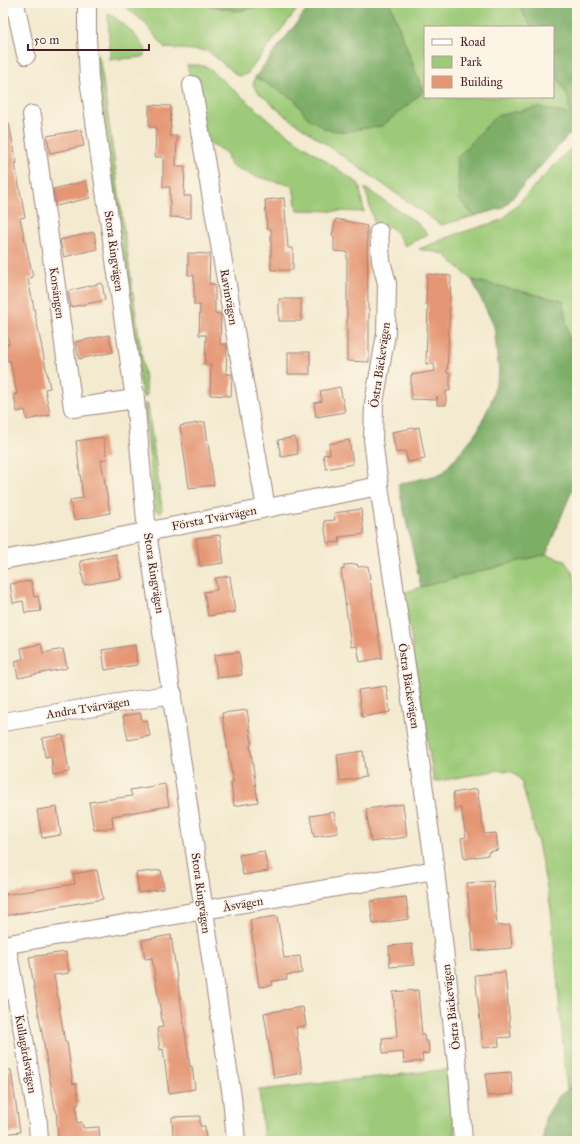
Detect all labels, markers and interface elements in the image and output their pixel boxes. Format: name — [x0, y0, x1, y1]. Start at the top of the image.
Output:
scale bar — [28, 26, 149, 52]
legend — [424, 26, 554, 98]
text: 50 m — [34, 33, 59, 47]
text: Road — [460, 35, 486, 49]
text: Park — [460, 55, 482, 69]
text: Building — [460, 75, 503, 90]
street label: Stora Ringvägen — [100, 210, 127, 293]
street label: Korsängen — [45, 266, 68, 320]
street label: Ravinvägen — [216, 268, 241, 327]
street label: Östra Bäckevägen — [366, 321, 394, 409]
street label: Första Tvärvägen — [170, 503, 258, 534]
street label: Stora Ringvägen — [140, 532, 167, 615]
street label: Östra Bäckevägen — [394, 642, 424, 730]
street label: Andra Tvärvägen — [44, 694, 131, 723]
street label: Stora Ringvägen — [187, 852, 214, 935]
street label: Åsvägen — [221, 893, 265, 916]
street label: Östra Bäckevägen — [438, 963, 464, 1051]
street label: Kullagårdsvägen — [11, 1014, 40, 1095]

